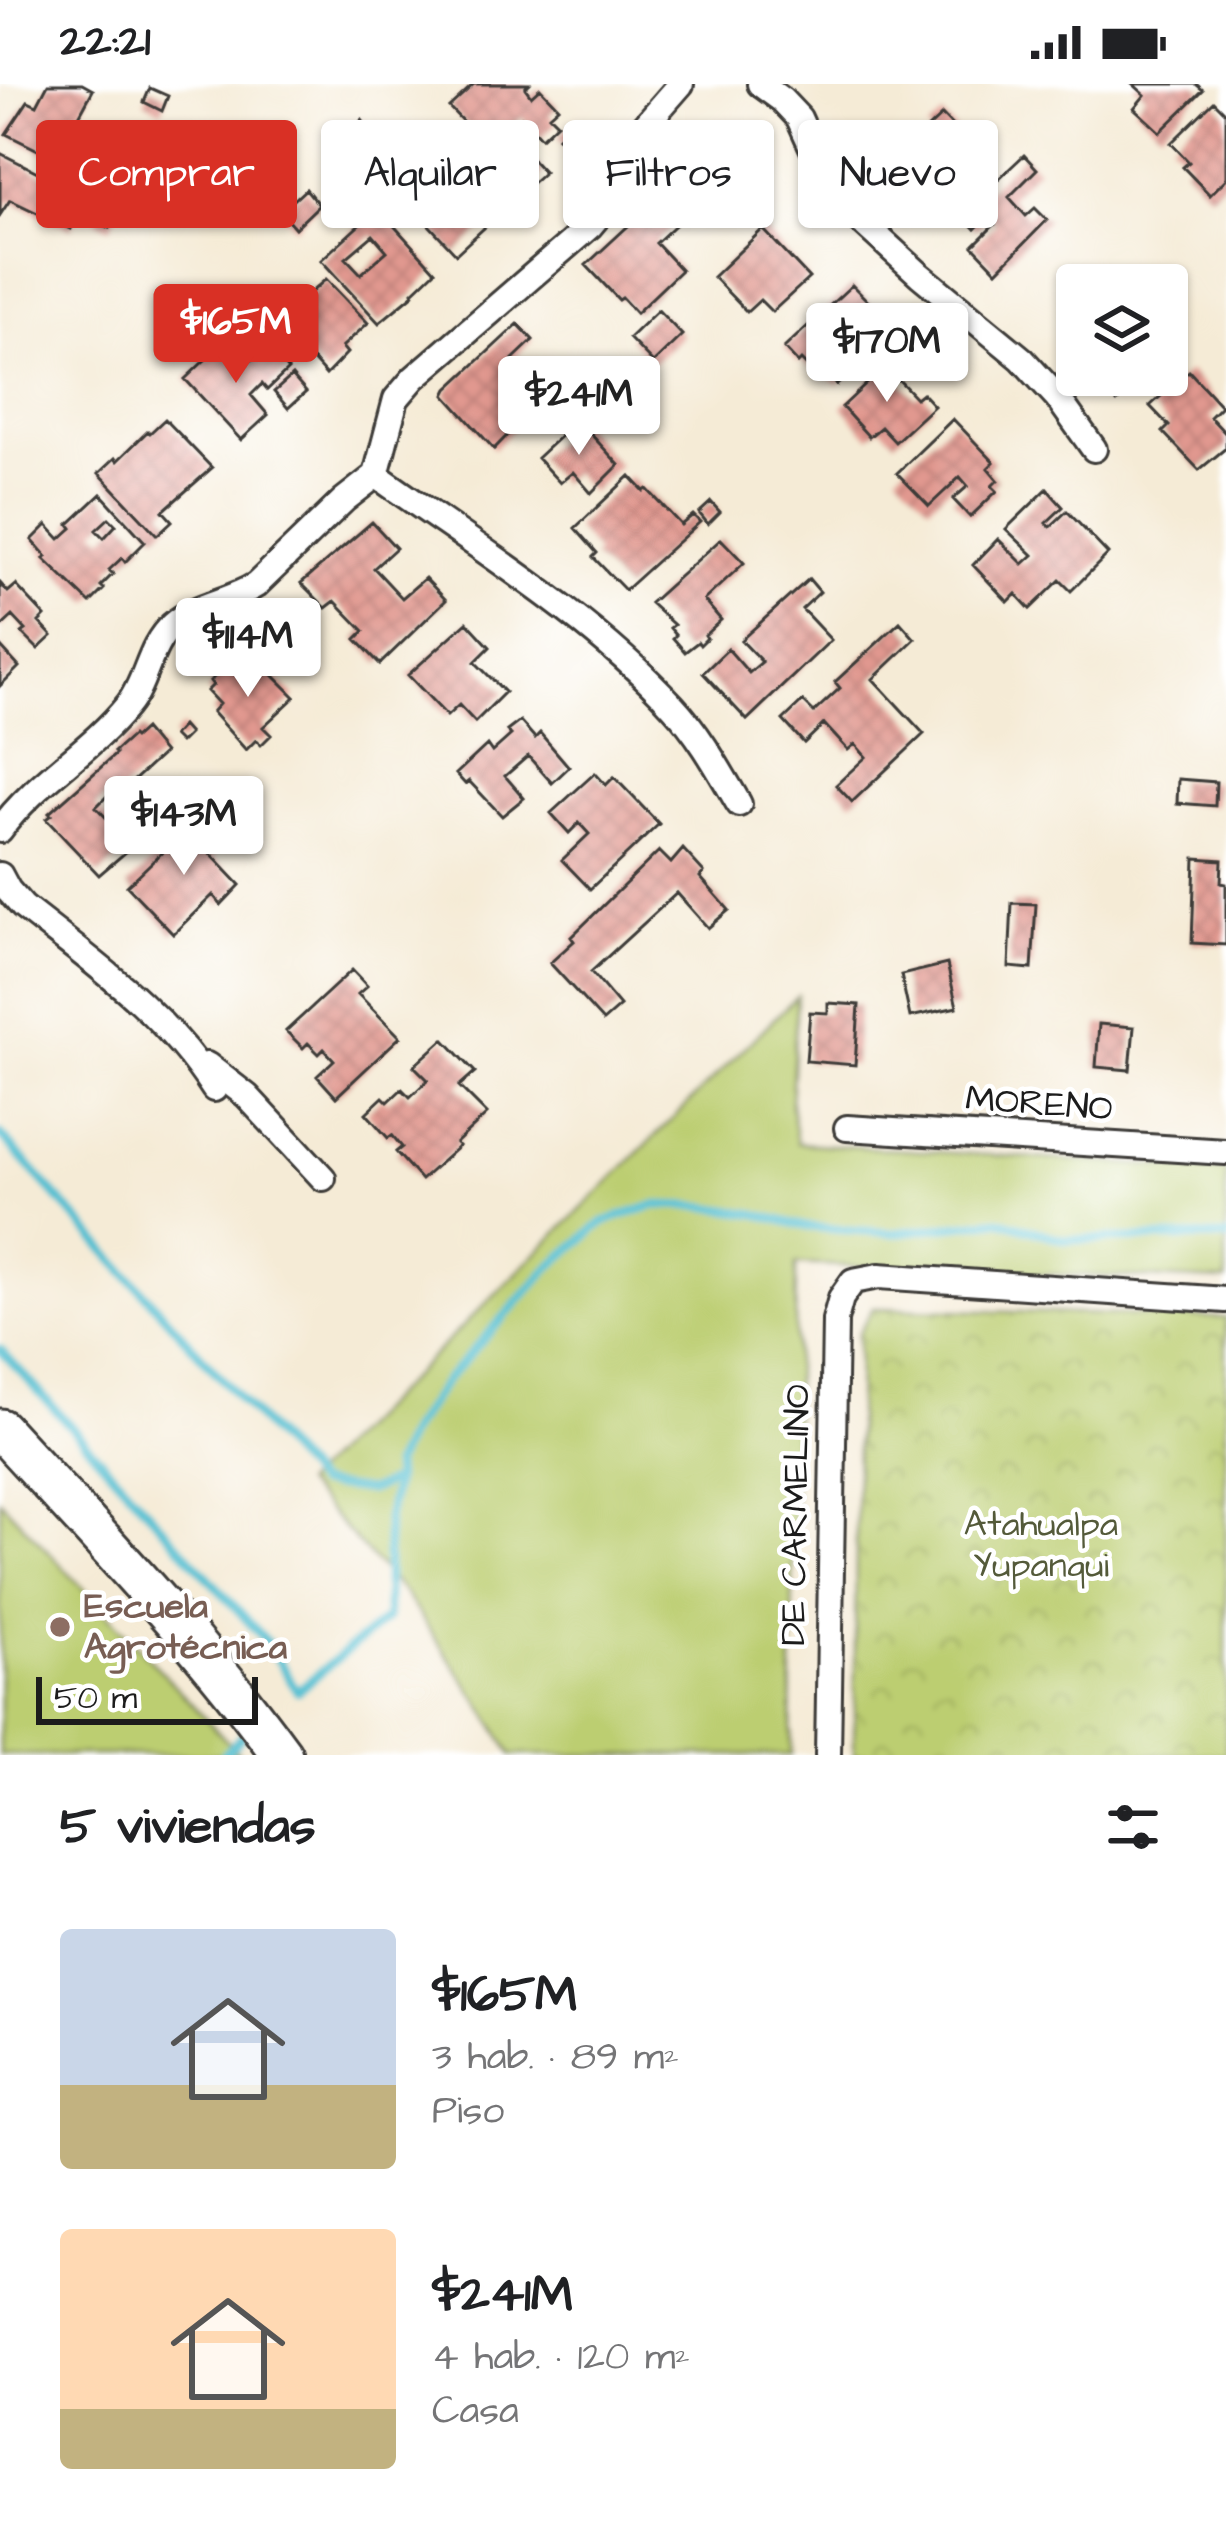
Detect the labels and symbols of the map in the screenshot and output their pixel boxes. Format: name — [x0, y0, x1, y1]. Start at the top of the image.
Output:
pin: $165M — [152, 284, 320, 386]
pin: $170M — [803, 303, 971, 405]
pin: $241M — [495, 356, 663, 458]
pin: $114M — [164, 598, 332, 700]
pin: $143M — [100, 776, 268, 878]
street label: MORENO — [964, 1073, 1114, 1135]
street label: DE CARMELINO — [768, 1384, 824, 1646]
park label: Atahualpa Yupanqui — [964, 1499, 1118, 1591]
place label: Escuela Agrotécnica — [84, 1581, 288, 1674]
marker: Escuela Agrotécnica — [47, 1614, 73, 1640]
scale bar — [36, 1671, 258, 1724]

